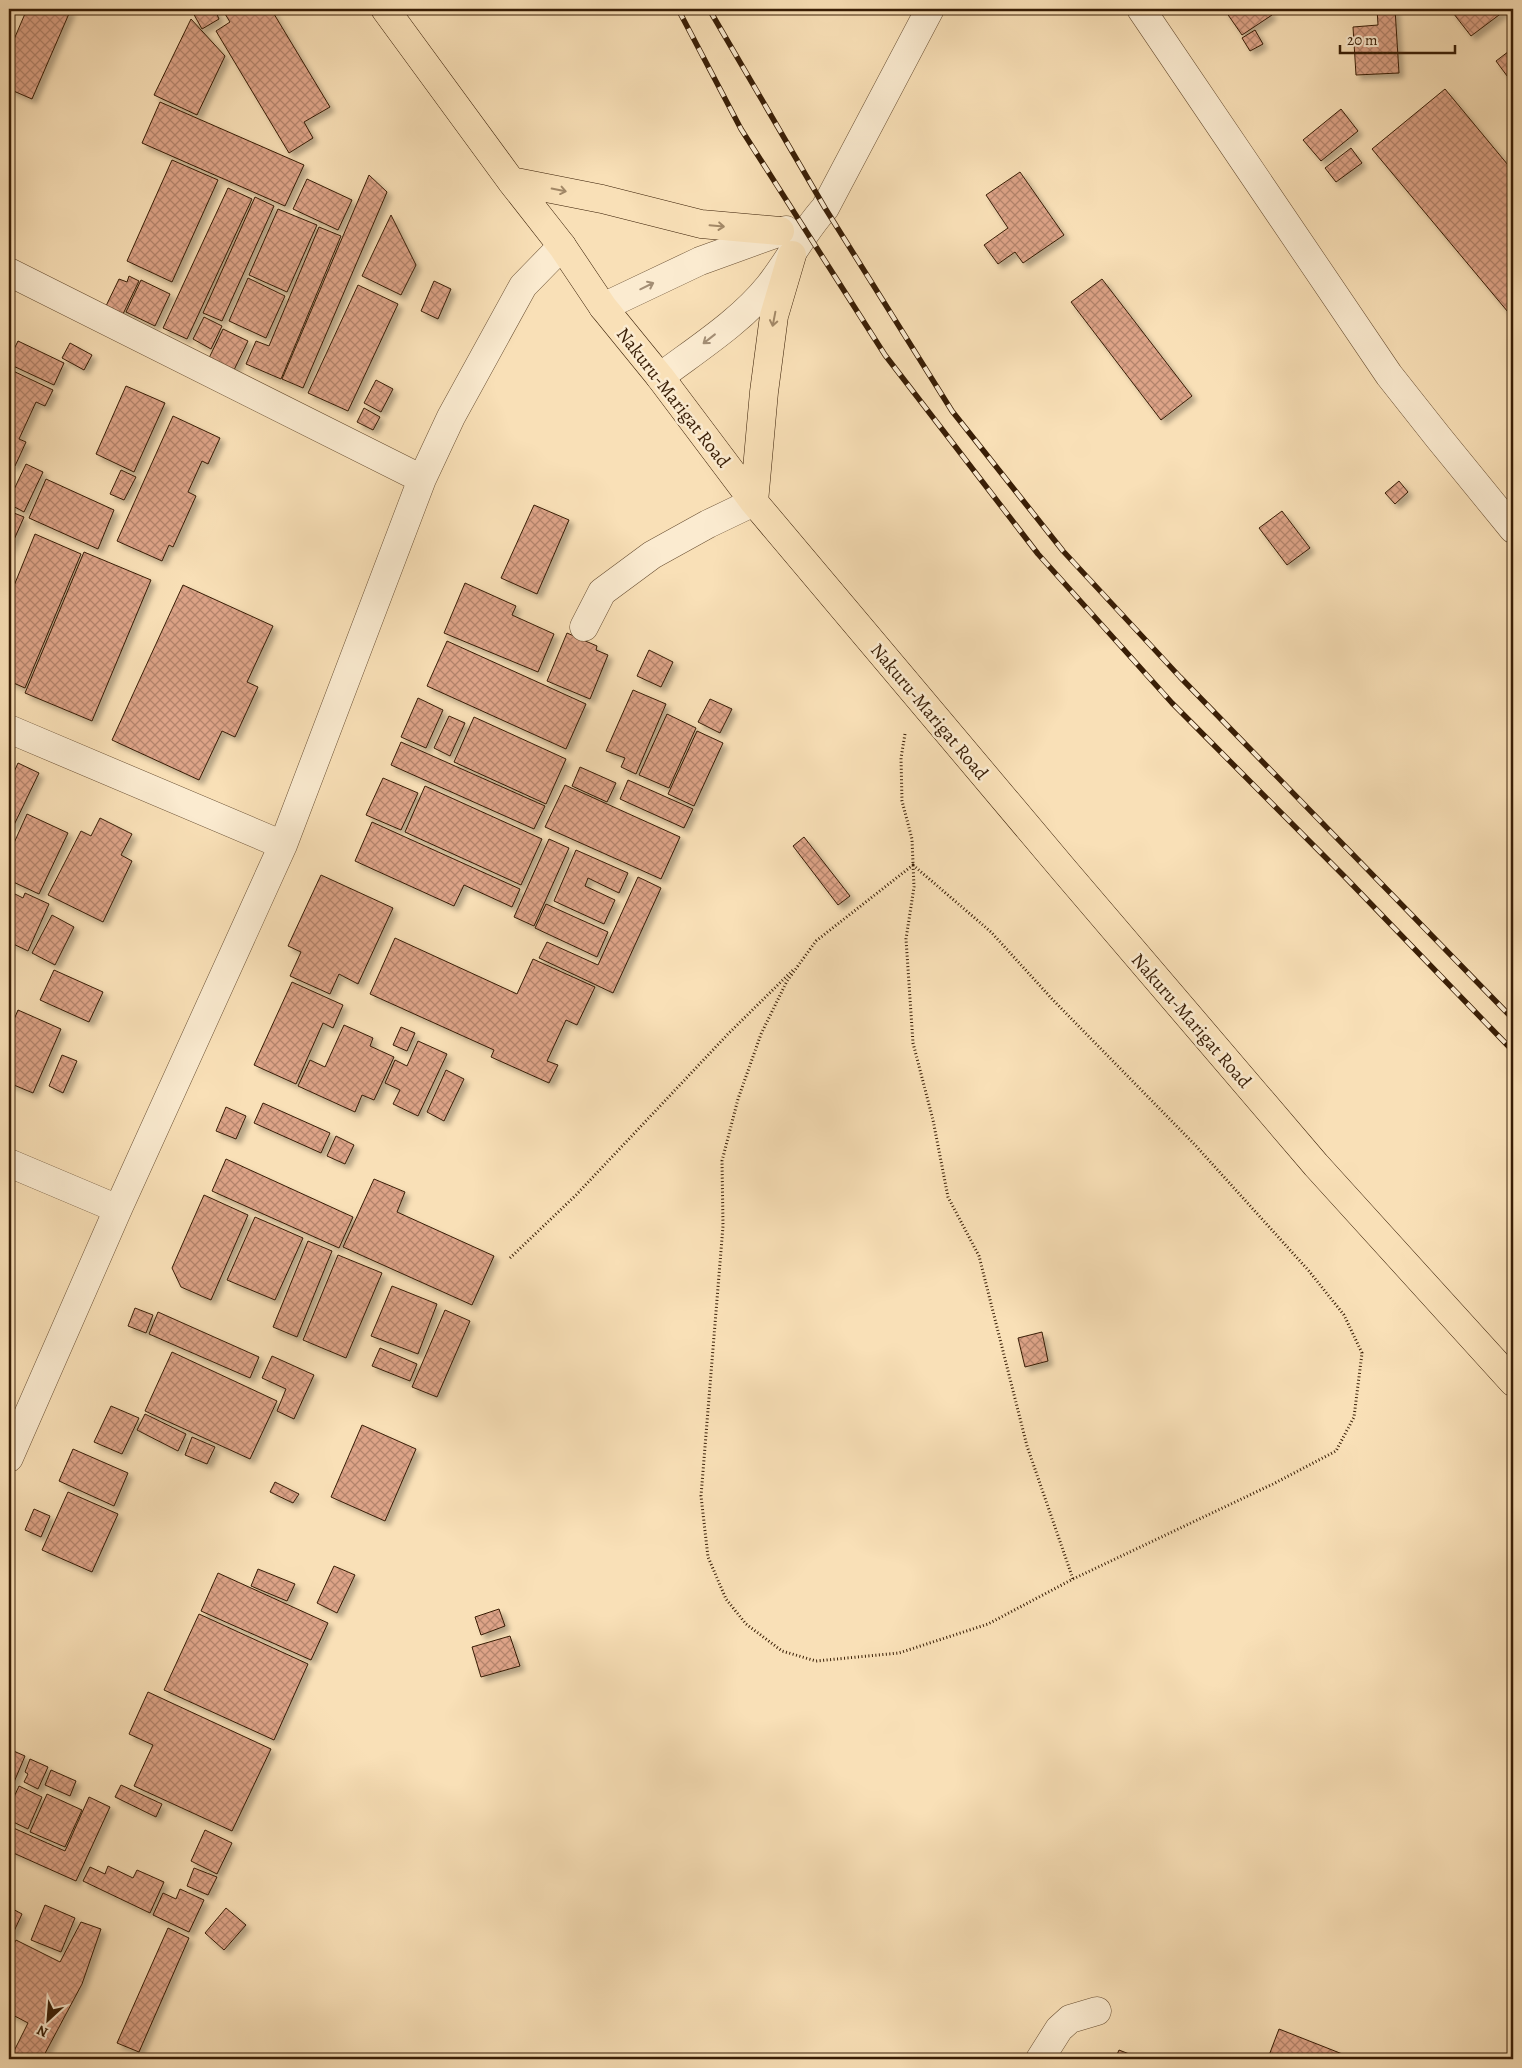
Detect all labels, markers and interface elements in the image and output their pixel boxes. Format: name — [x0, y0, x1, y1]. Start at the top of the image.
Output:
scale bar — [1340, 22, 1454, 54]
text: 20 m — [1347, 30, 1378, 50]
one-way arrow — [551, 186, 567, 195]
one-way arrow — [709, 221, 725, 230]
one-way arrow — [639, 281, 654, 290]
one-way arrow — [769, 310, 778, 326]
street label: Nakuru-Marigat Road — [610, 322, 737, 474]
one-way arrow — [703, 334, 716, 345]
street label: Nakuru-Marigat Road — [864, 638, 995, 786]
street label: Nakuru-Marigat Road — [1125, 948, 1258, 1094]
north arrow — [22, 1996, 72, 2046]
text: N — [34, 2020, 51, 2042]

